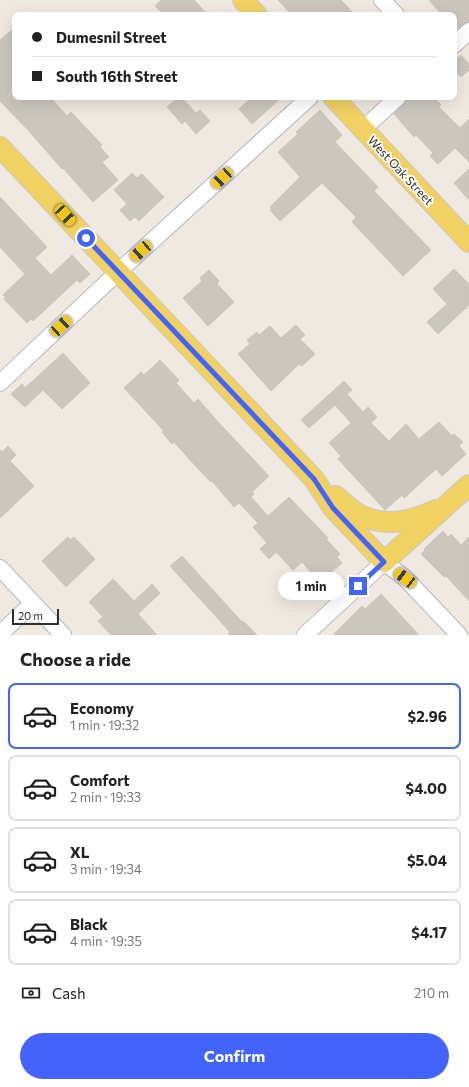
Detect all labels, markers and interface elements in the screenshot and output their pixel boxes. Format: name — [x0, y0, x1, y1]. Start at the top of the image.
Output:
text: Dumesnil Street — [56, 28, 167, 46]
text: South 16th Street — [56, 67, 178, 85]
street label: West Oak Street — [365, 133, 437, 207]
car — [209, 165, 235, 191]
car — [52, 202, 78, 228]
route start — [77, 229, 95, 247]
car — [128, 239, 154, 263]
car — [48, 313, 74, 339]
car — [392, 566, 418, 590]
callout: 1 min — [278, 572, 344, 600]
route end — [349, 577, 367, 595]
text: 1 min — [296, 578, 326, 594]
scale bar — [12, 607, 59, 626]
text: 20 m — [18, 609, 43, 622]
text: Choose a ride — [20, 648, 131, 670]
icon: car — [22, 698, 58, 734]
text: Economy — [70, 699, 134, 717]
text: $2.96 — [408, 707, 447, 725]
text: 1 min · 19:32 — [70, 717, 139, 733]
icon: car — [22, 770, 58, 806]
text: Comfort — [70, 771, 130, 789]
text: $4.00 — [406, 779, 447, 797]
text: 2 min · 19:33 — [70, 789, 141, 805]
icon: car — [22, 842, 58, 878]
text: XL — [70, 843, 89, 861]
text: $5.04 — [407, 851, 447, 869]
text: 3 min · 19:34 — [70, 861, 142, 877]
icon: car — [22, 914, 58, 950]
text: Black — [70, 915, 108, 933]
text: $4.17 — [411, 923, 447, 941]
text: 4 min · 19:35 — [70, 933, 142, 949]
icon: cash — [20, 982, 42, 1004]
text: Cash — [52, 984, 86, 1002]
text: 210 m — [414, 985, 449, 1001]
button: Confirm — [20, 1033, 449, 1079]

